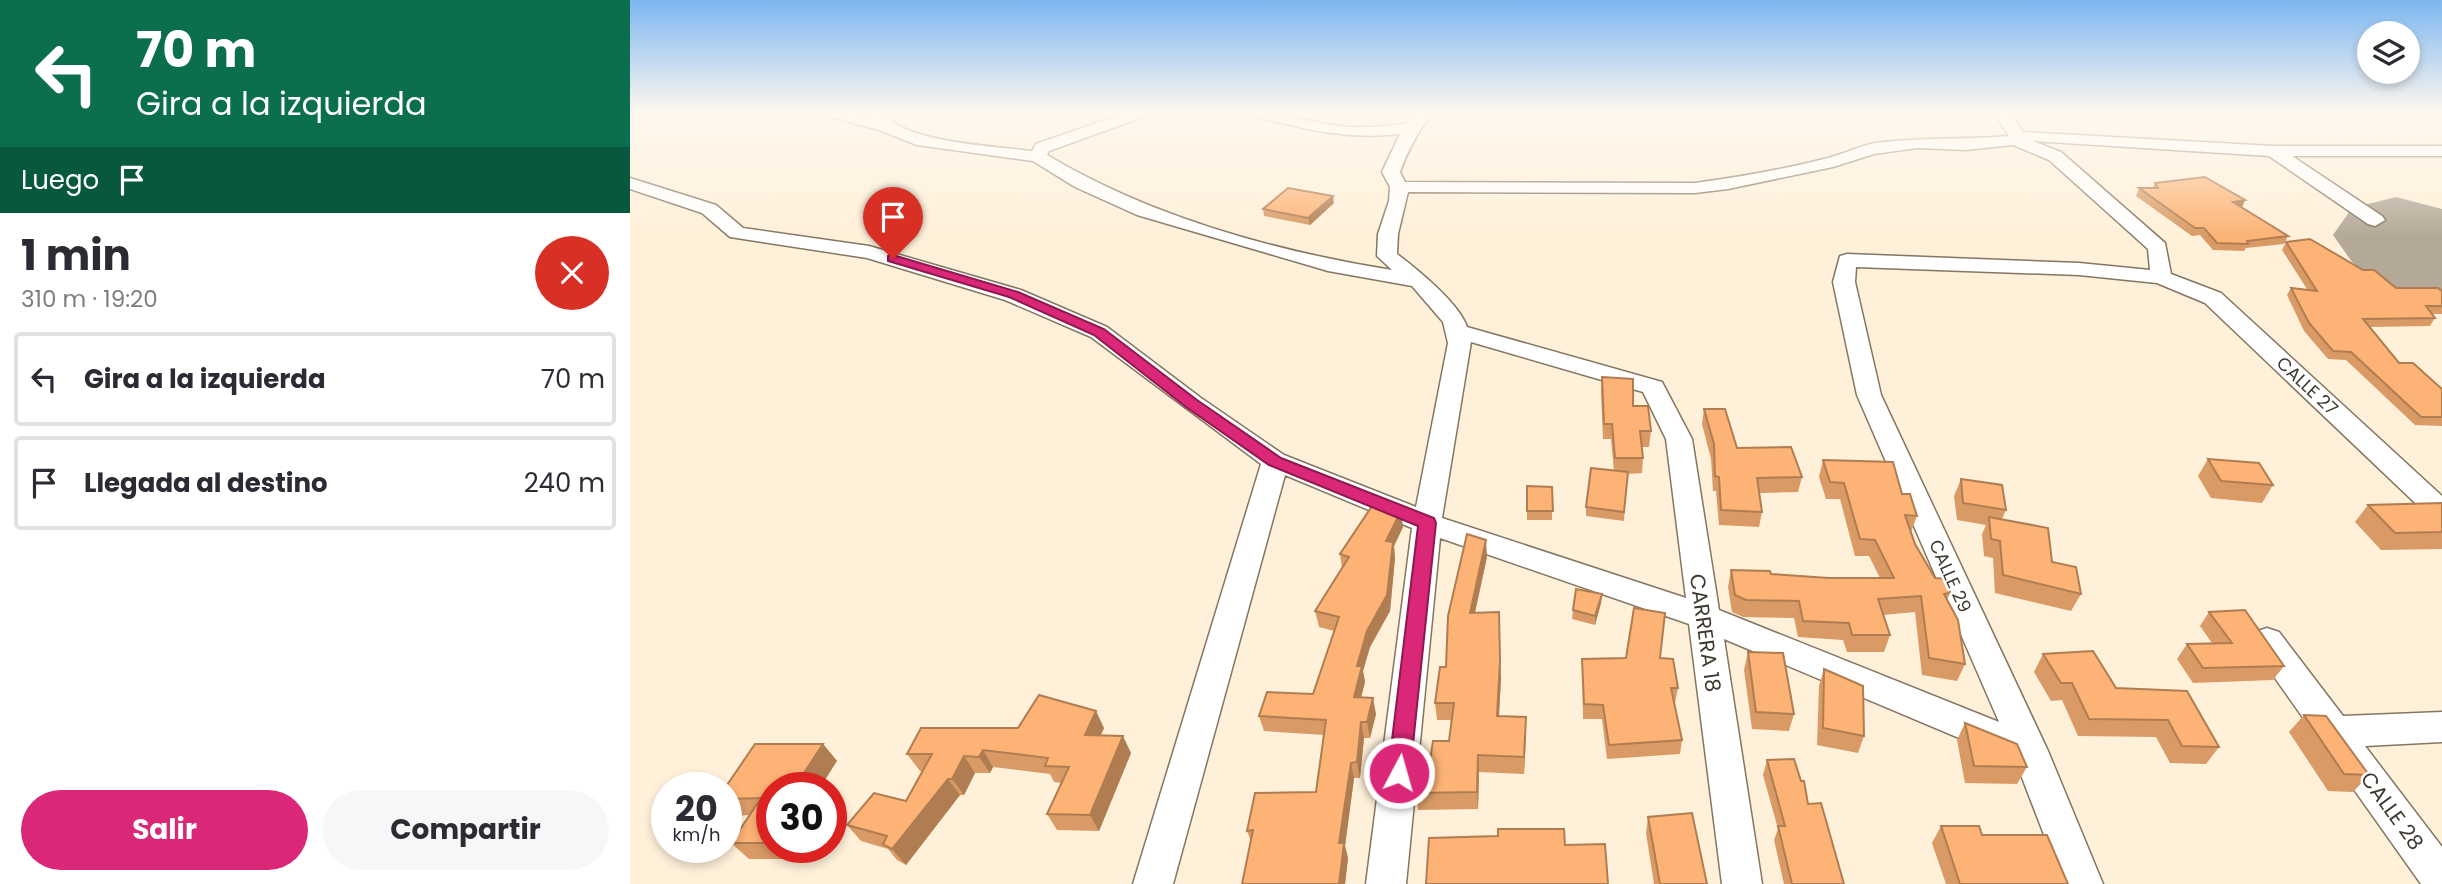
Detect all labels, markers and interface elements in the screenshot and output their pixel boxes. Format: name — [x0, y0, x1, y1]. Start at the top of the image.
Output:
text: 70 m — [136, 16, 256, 84]
map controls — [2357, 21, 2420, 84]
button: layers — [2357, 21, 2420, 84]
icon: left — [21, 28, 112, 119]
text: Gira a la izquierda — [136, 81, 427, 126]
icon: arrive — [113, 161, 151, 199]
text: Luego — [21, 162, 99, 198]
pin — [863, 187, 923, 259]
icon: arrive — [874, 198, 912, 236]
text: 1 min — [21, 226, 131, 285]
button: close — [535, 236, 609, 310]
text: 310 m · 19:20 — [21, 283, 158, 315]
street label: CALLE 27 — [2271, 351, 2344, 421]
icon: left — [25, 360, 63, 398]
text: Gira a la izquierda — [84, 361, 326, 397]
text: 70 m — [541, 361, 605, 397]
icon: arrive — [25, 464, 63, 502]
text: Llegada al destino — [84, 465, 328, 501]
text: 240 m — [524, 465, 605, 501]
street label: CALLE 29 — [1923, 535, 1978, 616]
street label: CARRERA 18 — [1683, 572, 1728, 694]
position arrow — [1362, 736, 1436, 810]
street label: CALLE 28 — [2354, 766, 2431, 856]
speed limit sign: 30 — [756, 772, 847, 863]
text: 20 — [675, 784, 718, 833]
button: Salir — [21, 790, 308, 870]
button: Compartir — [322, 790, 609, 870]
text: km/h — [673, 822, 720, 847]

